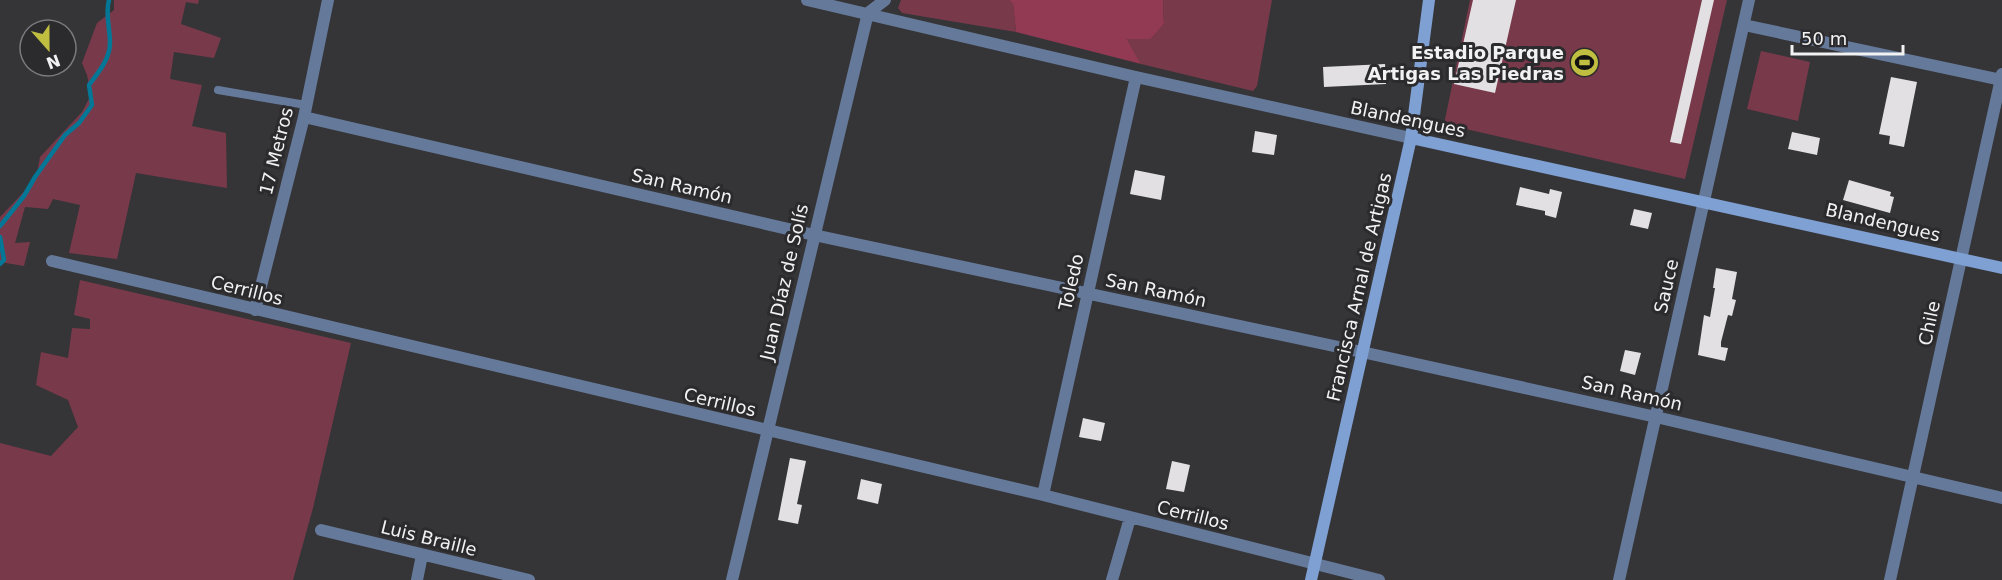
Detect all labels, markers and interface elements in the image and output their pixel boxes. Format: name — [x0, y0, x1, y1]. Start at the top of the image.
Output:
north arrow — [18, 18, 78, 78]
scale bar — [1792, 18, 1903, 56]
text: 50 m — [1801, 28, 1847, 49]
place label: Estadio Parque Artigas Las Piedras — [1368, 42, 1564, 84]
sports icon: Estadio Parque Artigas Las Piedras — [1569, 46, 1601, 78]
text: N — [44, 50, 63, 73]
street label: Blandengues — [1349, 97, 1467, 141]
street label: 17 Metros — [255, 105, 297, 197]
street label: San Ramón — [630, 164, 734, 208]
street label: Francisca Arnal de Artigas — [1322, 171, 1396, 403]
street label: Blandengues — [1824, 199, 1942, 245]
street label: Juan Díaz de Solís — [756, 202, 812, 363]
street label: Toledo — [1054, 252, 1088, 313]
street label: Sauce — [1650, 257, 1682, 315]
street label: San Ramón — [1104, 269, 1208, 311]
street label: Cerrillos — [209, 271, 285, 309]
street label: Chile — [1914, 299, 1944, 347]
street label: San Ramón — [1580, 371, 1684, 415]
street label: Cerrillos — [682, 383, 758, 421]
street label: Cerrillos — [1155, 496, 1231, 534]
street label: Luis Braille — [379, 516, 479, 560]

